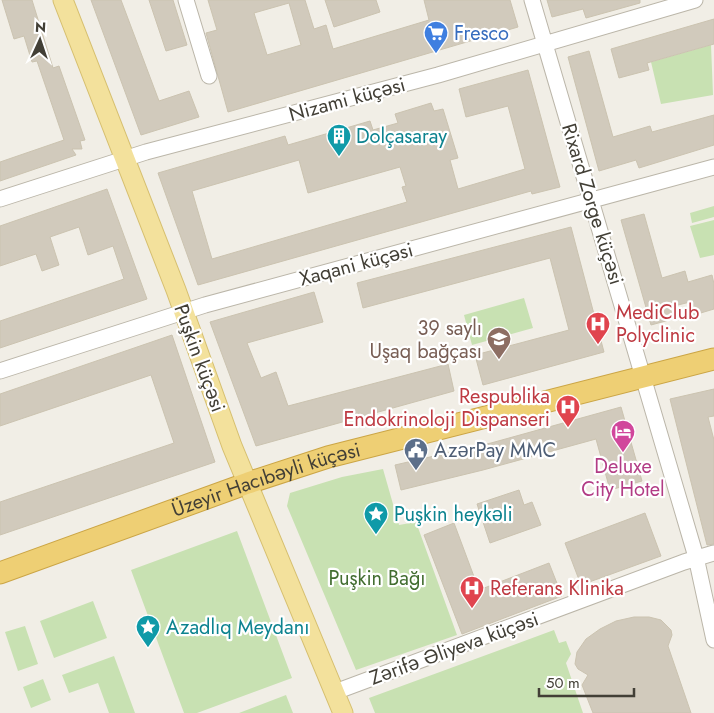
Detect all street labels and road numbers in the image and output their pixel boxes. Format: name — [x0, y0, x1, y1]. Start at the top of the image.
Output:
street label: Nizami küçəsi — [286, 70, 409, 129]
street label: Rixard Zorge küçəsi — [554, 120, 631, 288]
street label: Xaqani küçəsi — [296, 235, 416, 294]
street label: Puşkin küçəsi — [167, 300, 232, 416]
street label: Üzeyir Hacıbəyli küçəsi — [168, 435, 363, 525]
street label: Zərifə Əliyeva küçəsi — [366, 604, 543, 693]

